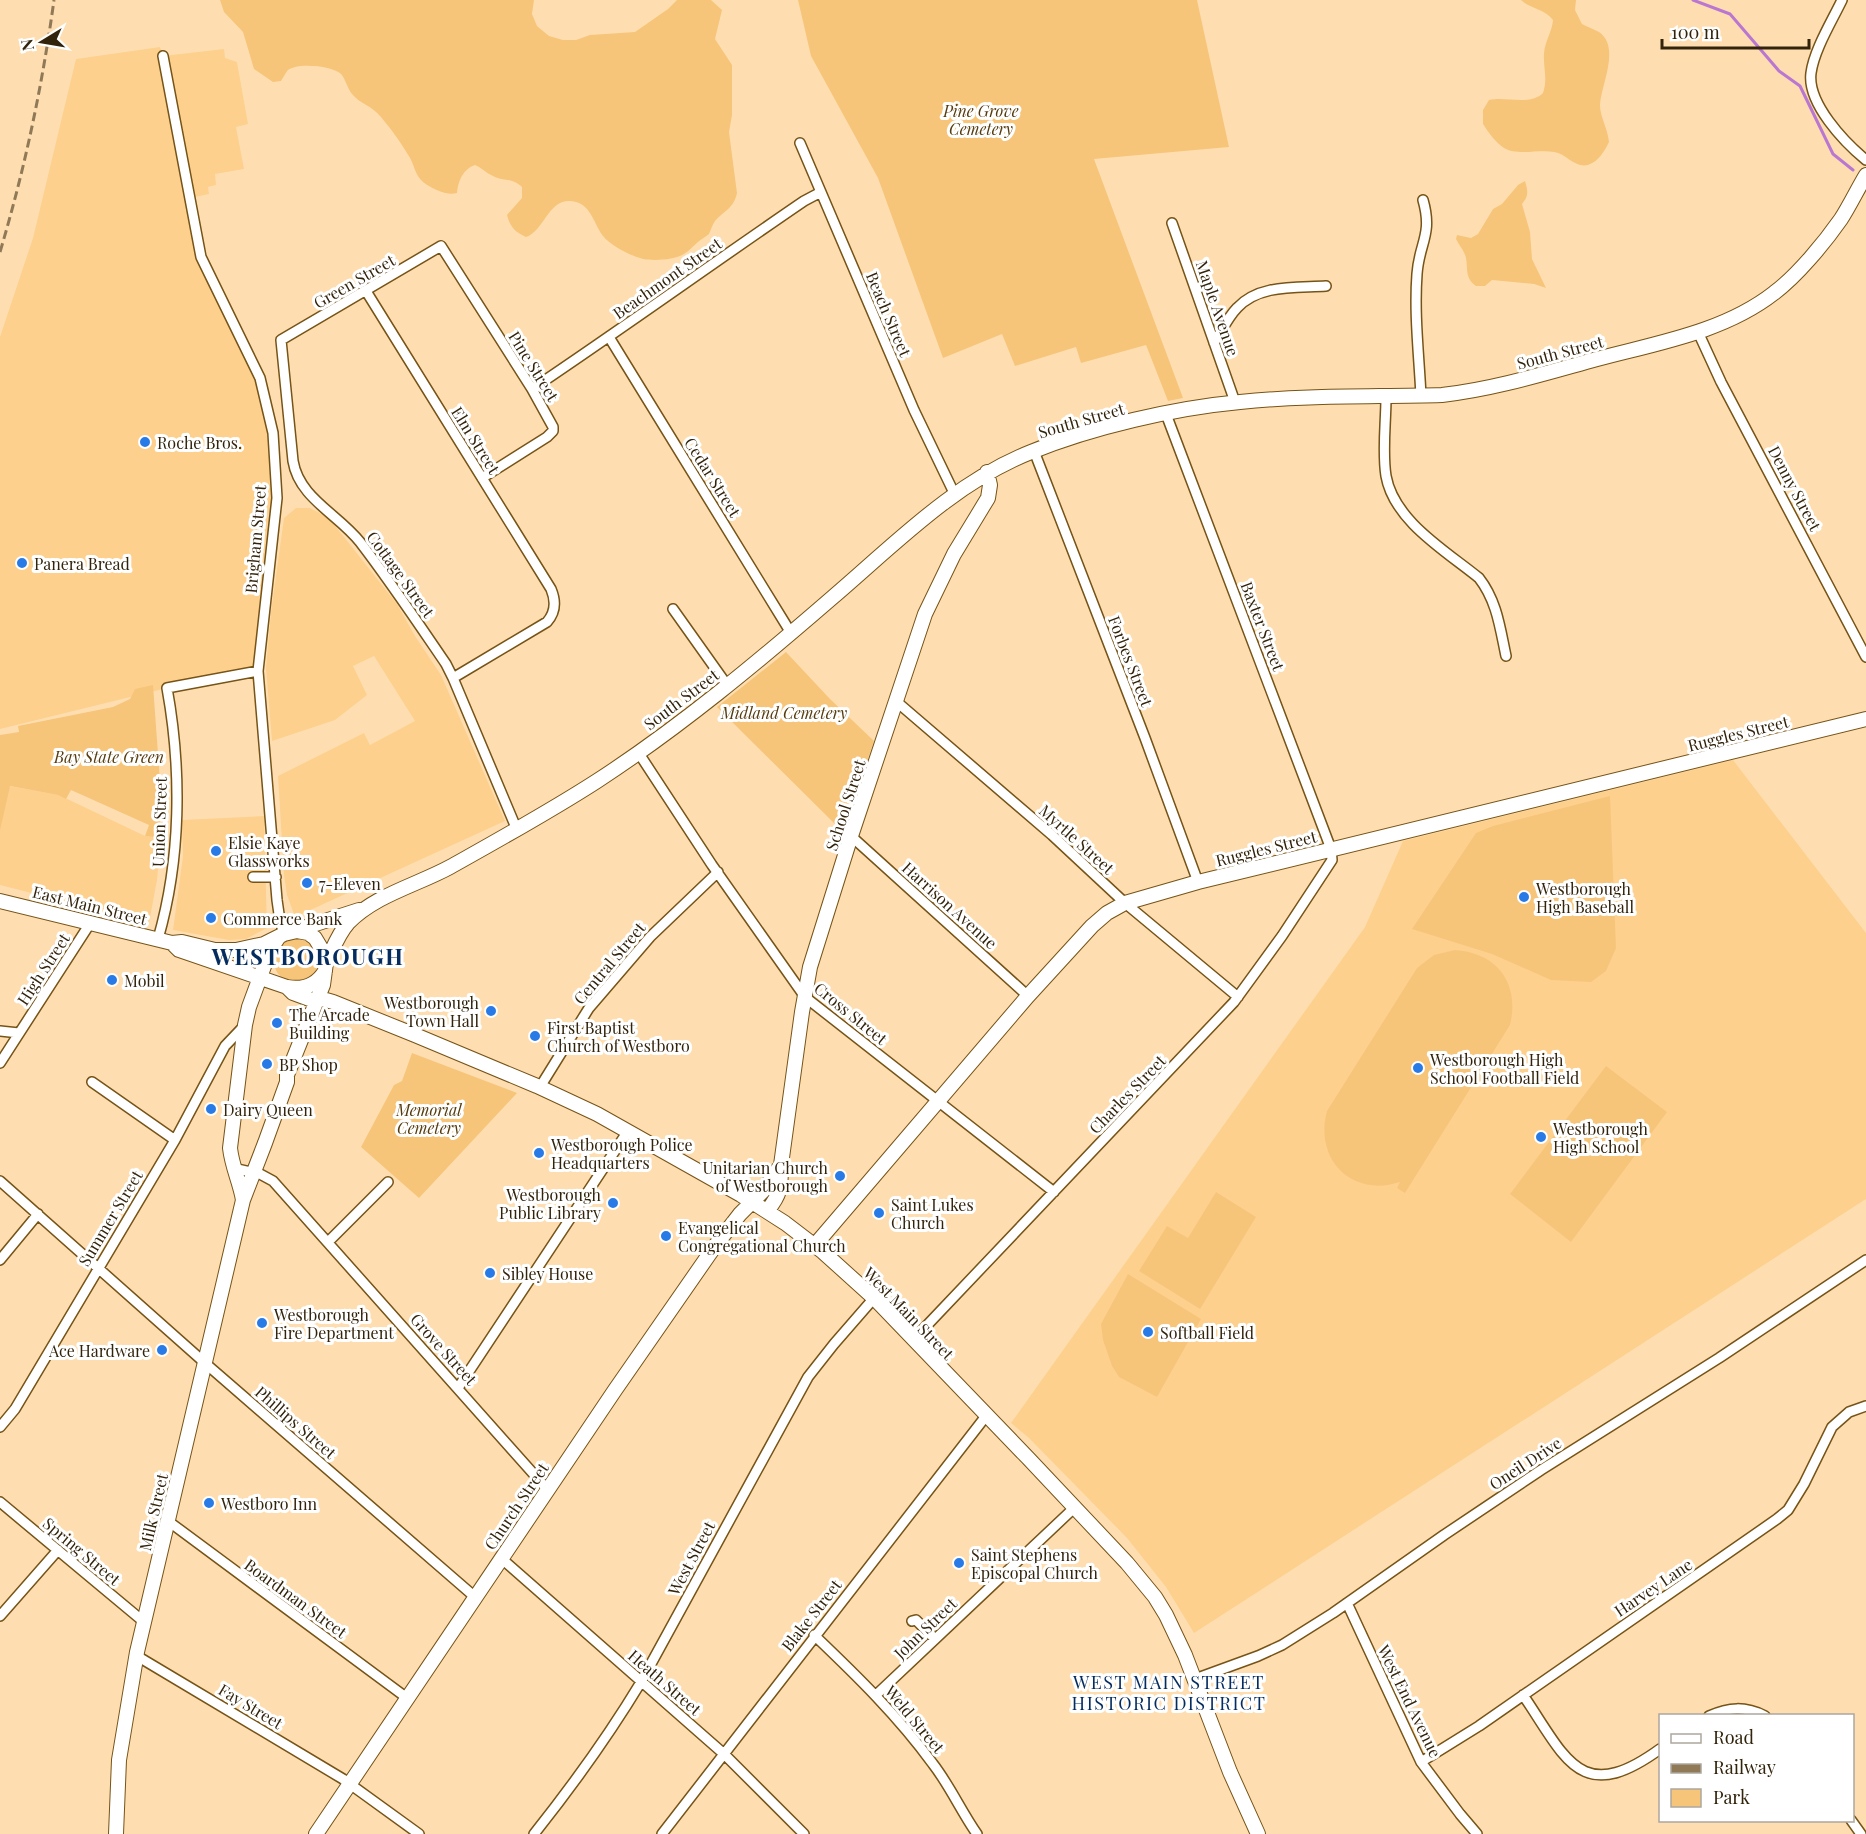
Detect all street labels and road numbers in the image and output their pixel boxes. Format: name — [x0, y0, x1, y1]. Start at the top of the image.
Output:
street label: Beachmont Street — [609, 232, 726, 323]
street label: Green Street — [309, 249, 399, 313]
street label: Maple Avenue — [1192, 257, 1244, 359]
street label: Beach Street — [862, 268, 916, 360]
street label: Pine Street — [504, 327, 564, 405]
street label: South Street — [1514, 330, 1606, 374]
street label: South Street — [1035, 398, 1127, 442]
street label: Elm Street — [447, 402, 505, 478]
street label: Cedar Street — [680, 433, 746, 521]
street label: Denny Street — [1764, 442, 1826, 534]
street label: Brigham Street — [240, 484, 270, 594]
street label: Cottage Street — [363, 527, 440, 622]
street label: Baxter Street — [1236, 578, 1290, 674]
street label: Forbes Street — [1104, 613, 1158, 710]
street label: South Street — [639, 664, 723, 734]
street label: Ruggles Street — [1685, 710, 1791, 756]
street label: School Street — [820, 756, 870, 853]
street label: Union Street — [147, 776, 171, 867]
street label: Myrtle Street — [1035, 800, 1119, 878]
street label: Ruggles Street — [1213, 825, 1319, 871]
street label: Harrison Avenue — [898, 857, 1002, 953]
street label: East Main Street — [31, 881, 150, 929]
street label: Central Street — [569, 917, 650, 1008]
street label: High Street — [12, 929, 74, 1009]
street label: Cross Street — [810, 977, 892, 1049]
street label: Charles Street — [1084, 1050, 1170, 1138]
street label: Summer Street — [73, 1166, 147, 1270]
street label: West Main Street — [859, 1261, 959, 1364]
street label: Grove Street — [406, 1309, 482, 1389]
street label: Phillips Street — [251, 1381, 341, 1463]
street label: Oneil Drive — [1485, 1432, 1565, 1494]
street label: Church Street — [479, 1458, 553, 1554]
street label: Milk Street — [134, 1471, 172, 1553]
street label: Spring Street — [39, 1513, 125, 1590]
street label: West Street — [662, 1517, 719, 1600]
street label: Harvey Lane — [1610, 1553, 1696, 1621]
street label: Boardman Street — [241, 1554, 352, 1642]
street label: Blake Street — [776, 1574, 846, 1655]
street label: John Street — [888, 1593, 961, 1664]
street label: West End Avenue — [1373, 1640, 1446, 1761]
street label: Heath Street — [624, 1645, 706, 1720]
street label: Fay Street — [215, 1679, 287, 1734]
street label: Weld Street — [880, 1680, 950, 1757]

